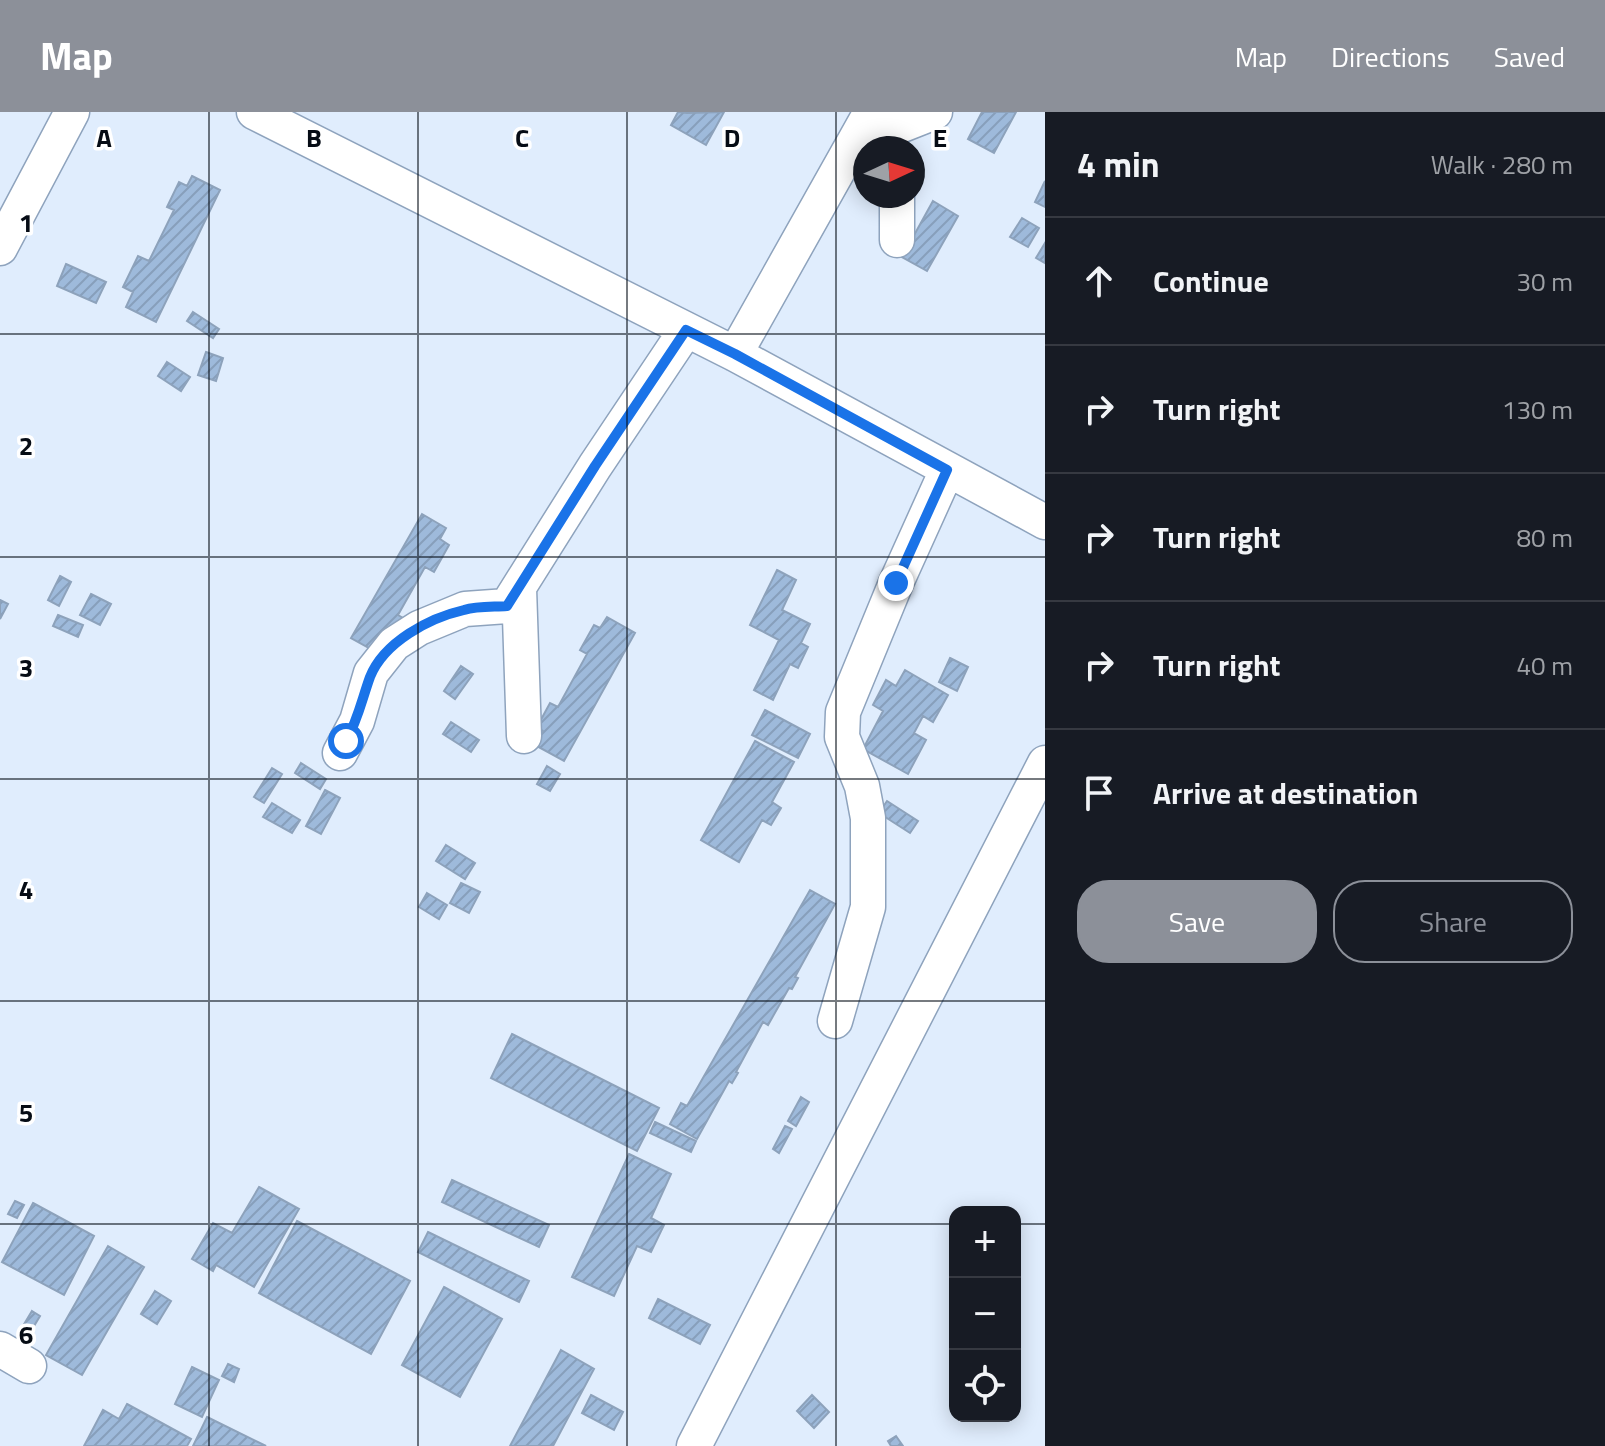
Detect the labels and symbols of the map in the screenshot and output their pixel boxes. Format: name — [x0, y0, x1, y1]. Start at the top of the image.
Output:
text: A — [96, 118, 112, 157]
text: B — [306, 118, 322, 157]
text: C — [515, 118, 529, 157]
text: D — [724, 118, 740, 157]
text: E — [933, 118, 947, 157]
north arrow — [853, 136, 925, 208]
text: 1 — [19, 203, 33, 242]
text: 2 — [19, 426, 33, 465]
route end — [878, 565, 914, 601]
text: 3 — [19, 648, 33, 687]
route start — [328, 723, 364, 759]
text: 4 — [19, 870, 33, 909]
text: 5 — [19, 1093, 33, 1132]
text: 6 — [19, 1315, 33, 1354]

